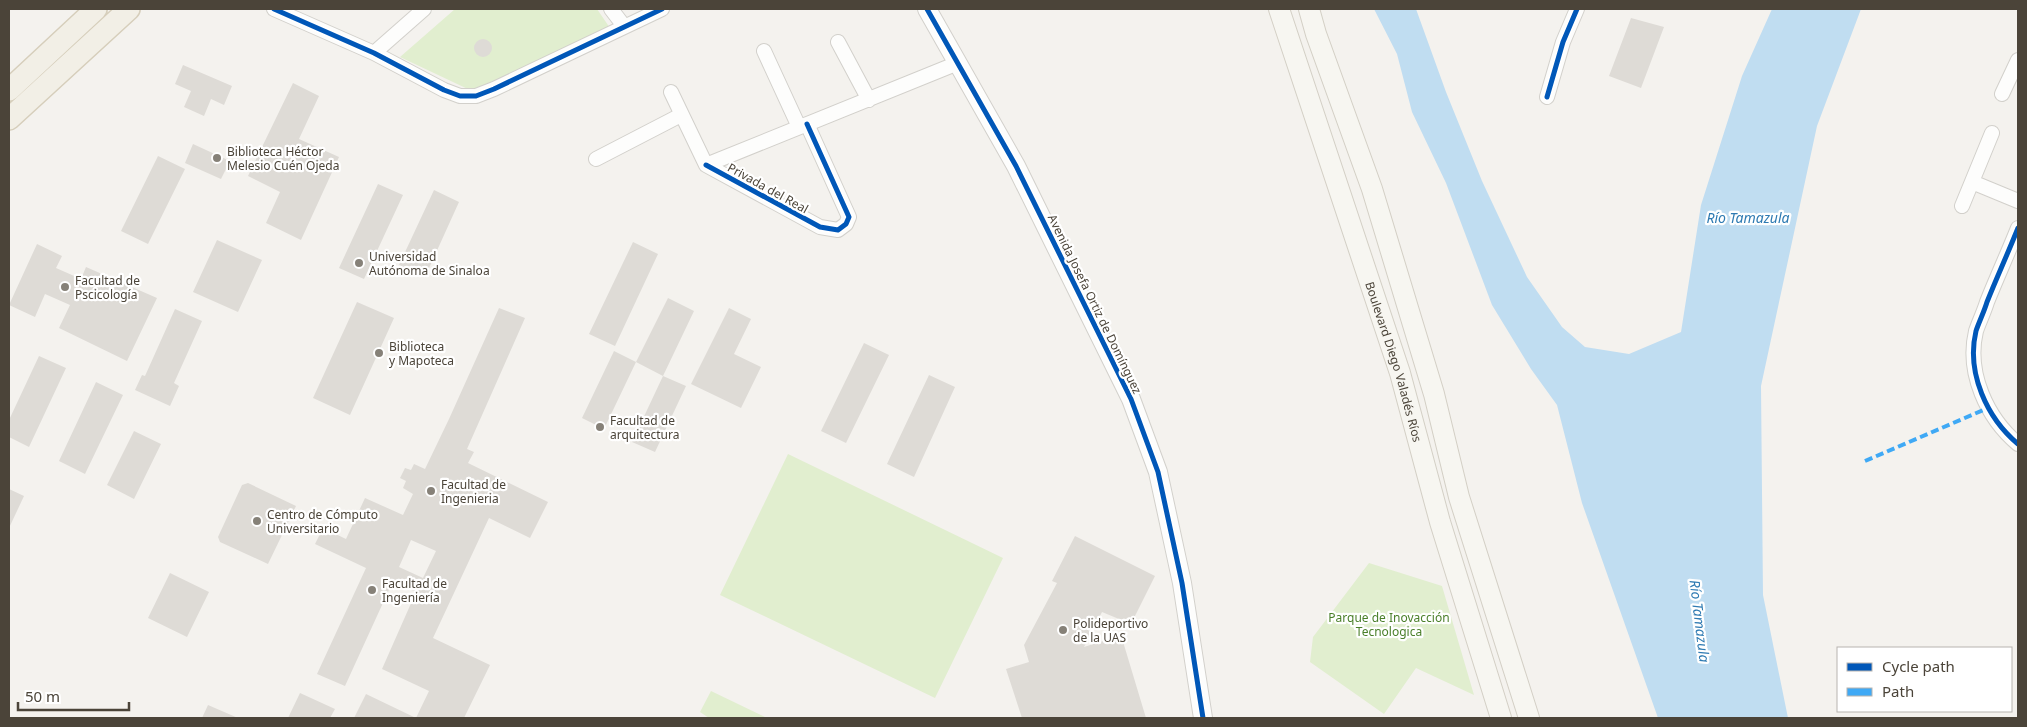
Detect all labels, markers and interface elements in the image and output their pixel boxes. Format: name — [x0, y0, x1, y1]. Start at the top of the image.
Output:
place label: Biblioteca Héctor Melesio Cuén Ojeda — [227, 143, 339, 174]
marker: Biblioteca Héctor Melesio Cuén Ojeda — [211, 152, 223, 164]
street label: Privada del Real — [725, 159, 811, 217]
water label: Río Tamazula — [1706, 208, 1790, 227]
street label: Avenida Josefa Ortiz de Domínguez — [1044, 211, 1146, 397]
place label: Universidad Autónoma de Sinaloa — [369, 248, 490, 279]
marker: Universidad Autónoma de Sinaloa — [353, 257, 365, 269]
place label: Facultad de Pscicología — [75, 272, 140, 303]
street label: Boulevard Diego Valadés Ríos — [1362, 279, 1427, 444]
marker: Facultad de Pscicología — [59, 281, 71, 293]
place label: Biblioteca y Mapoteca — [389, 338, 454, 369]
marker: Biblioteca y Mapoteca — [373, 347, 385, 359]
place label: Facultad de arquitectura — [610, 412, 679, 443]
marker: Facultad de arquitectura — [594, 421, 606, 433]
place label: Facultad de Ingenieria — [441, 476, 506, 507]
marker: Facultad de Ingenieria — [425, 485, 437, 497]
place label: Centro de Cómputo Universitario — [267, 506, 378, 537]
marker: Centro de Cómputo Universitario — [251, 515, 263, 527]
place label: Facultad de Ingeniería — [382, 575, 447, 606]
water label: Río Tamazula — [1686, 579, 1714, 663]
marker: Facultad de Ingeniería — [366, 584, 378, 596]
park label: Parque de Inovacción Tecnologica — [1328, 609, 1450, 640]
place label: Polideportivo de la UAS — [1073, 615, 1148, 646]
marker: Polideportivo de la UAS — [1057, 624, 1069, 636]
legend — [1837, 647, 2012, 712]
text: Cycle path — [1882, 656, 1955, 676]
scale bar — [18, 680, 129, 712]
text: Path — [1882, 681, 1914, 701]
text: 50 m — [25, 686, 60, 706]

